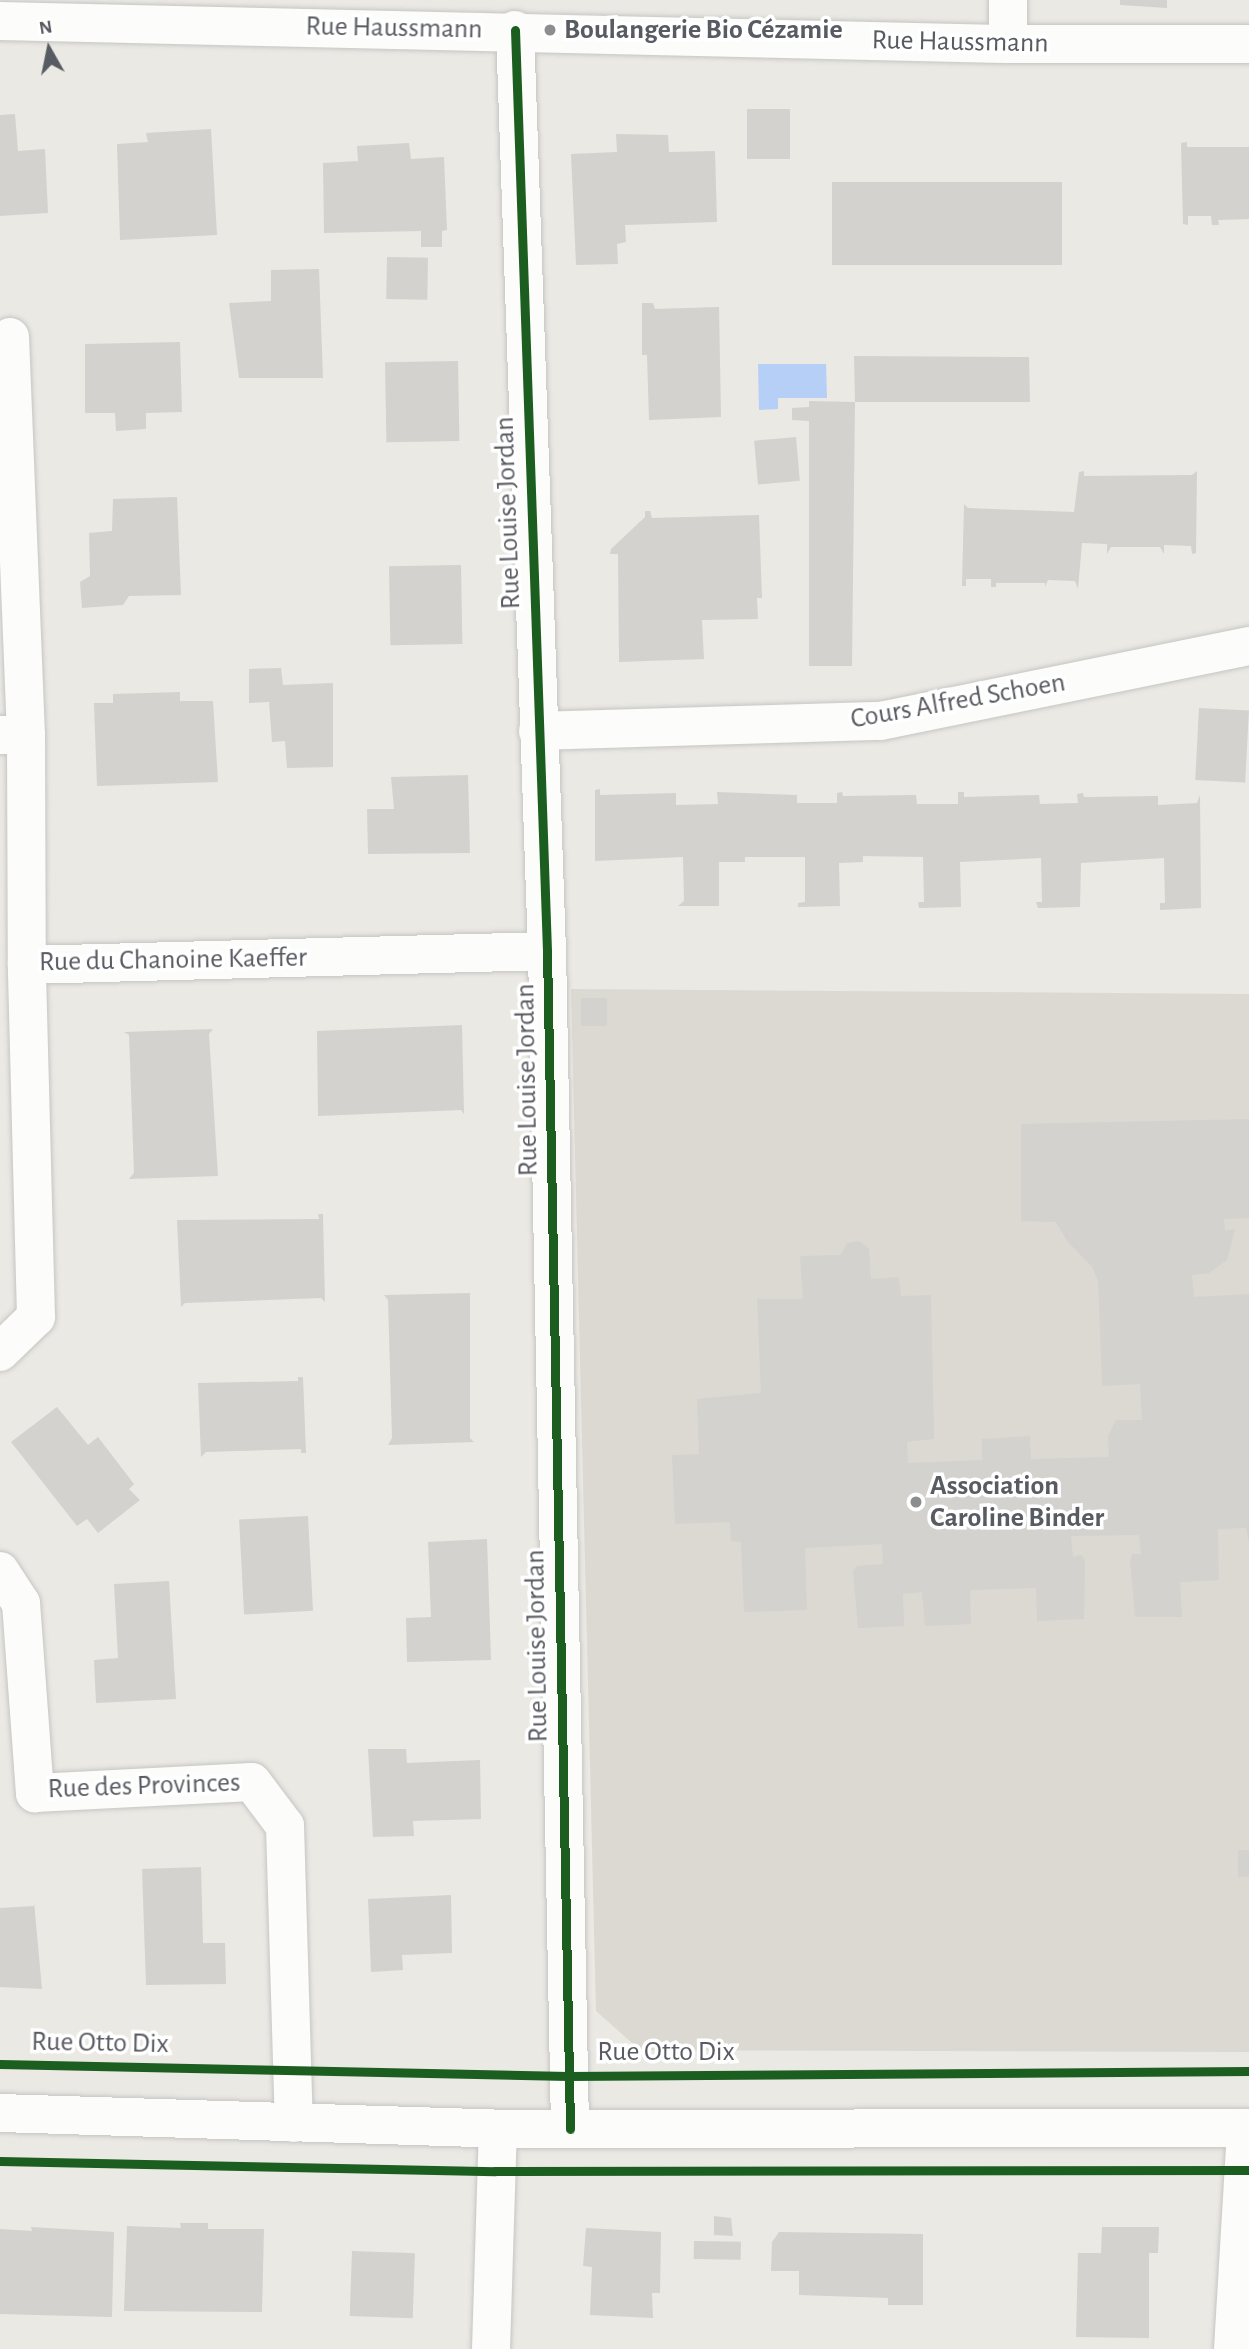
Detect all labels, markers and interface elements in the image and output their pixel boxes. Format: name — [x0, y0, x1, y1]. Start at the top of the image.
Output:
street label: Rue Haussmann — [305, 10, 483, 46]
place label: Boulangerie Bio Cézamie — [564, 13, 843, 47]
north arrow — [14, 14, 84, 84]
text: N — [38, 17, 54, 38]
marker: Boulangerie Bio Cézamie — [542, 22, 558, 38]
street label: Rue Haussmann — [871, 24, 1049, 60]
street label: Rue Louise Jordan — [488, 416, 528, 610]
street label: Cours Alfred Schoen — [848, 666, 1068, 736]
street label: Rue du Chanoine Kaeffer — [39, 941, 307, 979]
street label: Rue Louise Jordan — [509, 983, 545, 1177]
place label: Association Caroline Binder — [930, 1469, 1104, 1535]
marker: Association Caroline Binder — [908, 1494, 924, 1510]
street label: Rue Louise Jordan — [519, 1549, 555, 1743]
street label: Rue des Provinces — [47, 1766, 241, 1806]
street label: Rue Otto Dix — [31, 2025, 169, 2061]
street label: Rue Otto Dix — [597, 2035, 735, 2069]

